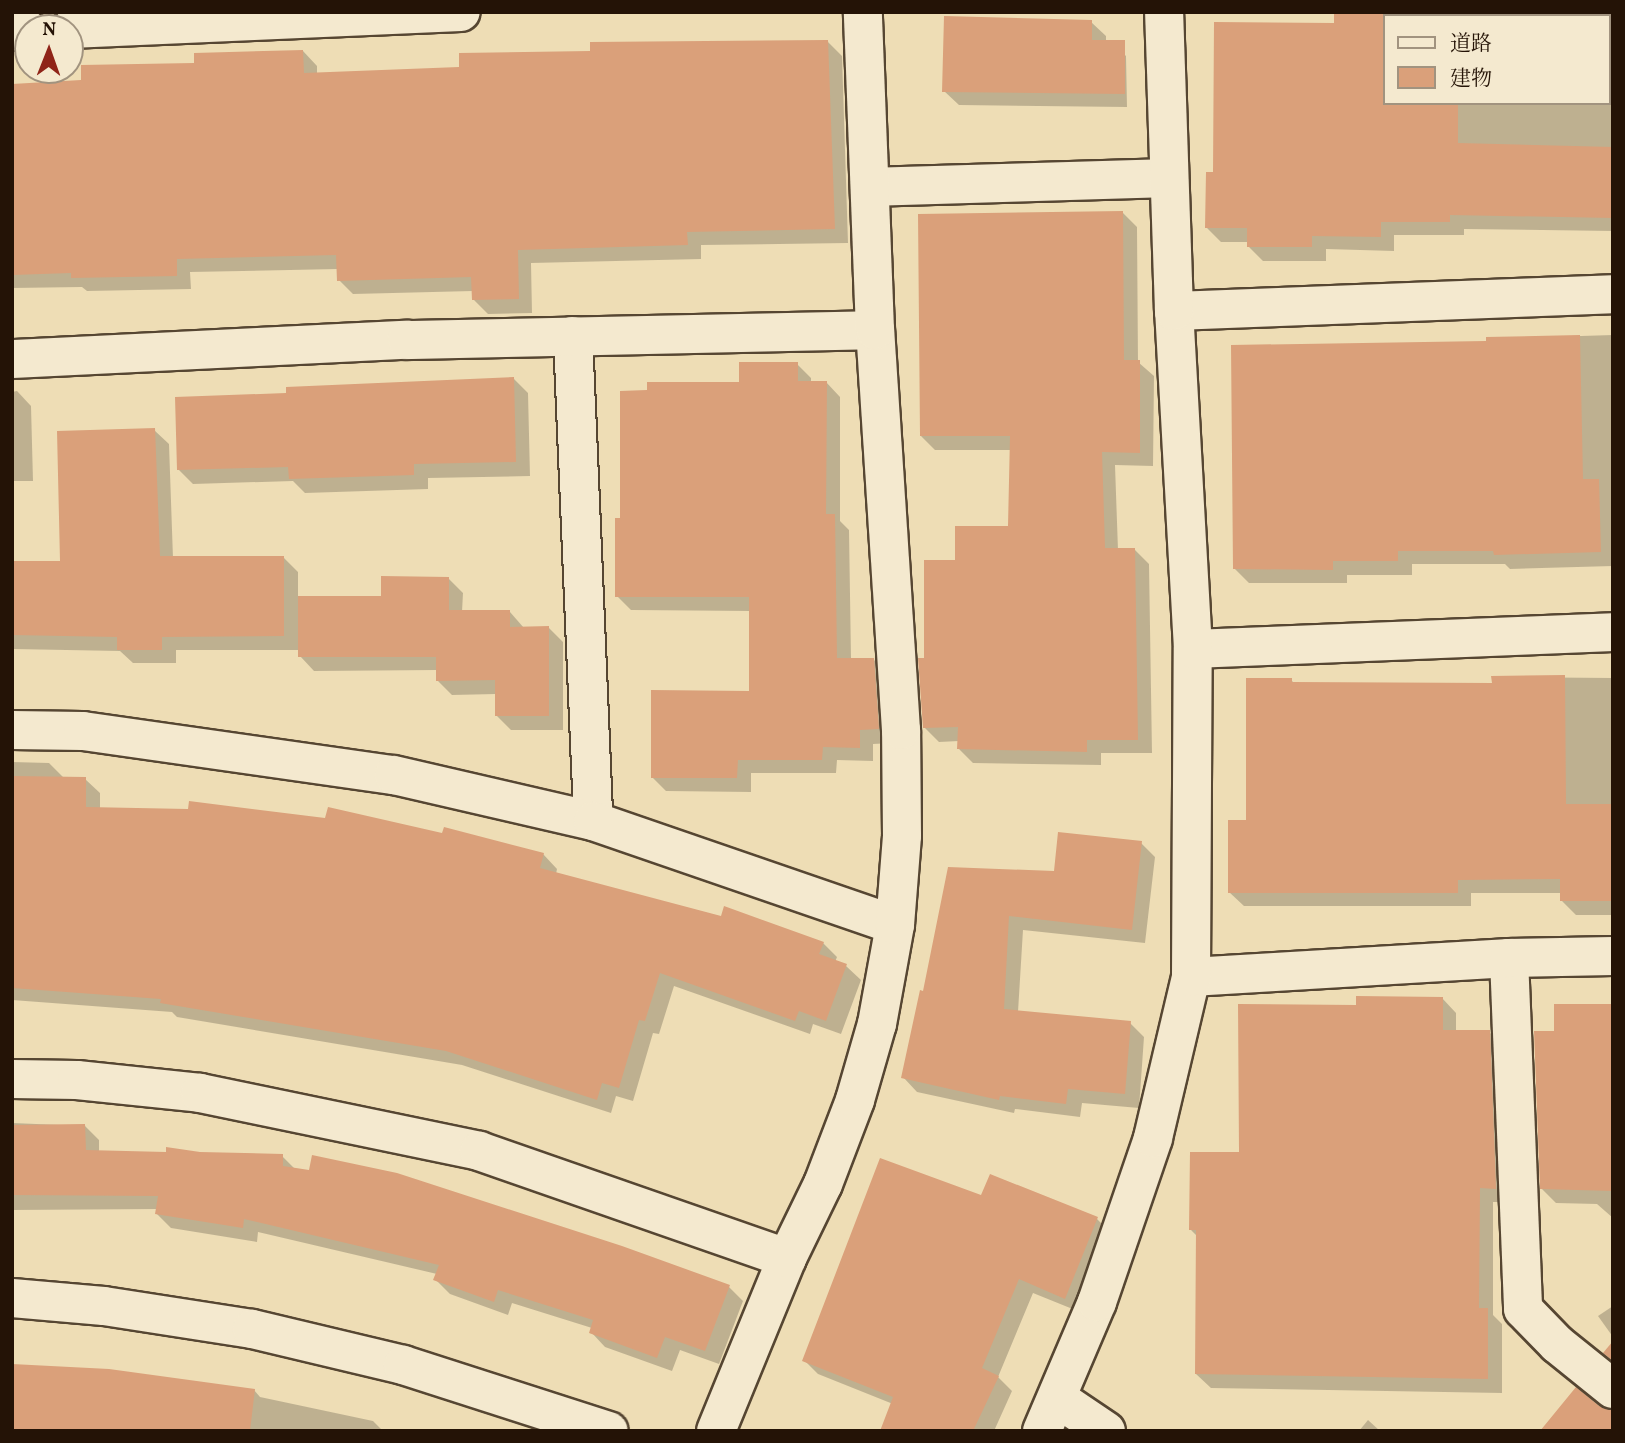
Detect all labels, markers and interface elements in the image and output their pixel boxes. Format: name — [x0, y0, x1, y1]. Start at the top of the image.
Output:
north arrow — [14, 14, 84, 84]
legend — [1384, 14, 1611, 105]
text: N — [42, 17, 56, 43]
text: 道路 — [1450, 30, 1492, 59]
text: 建物 — [1450, 65, 1492, 94]

